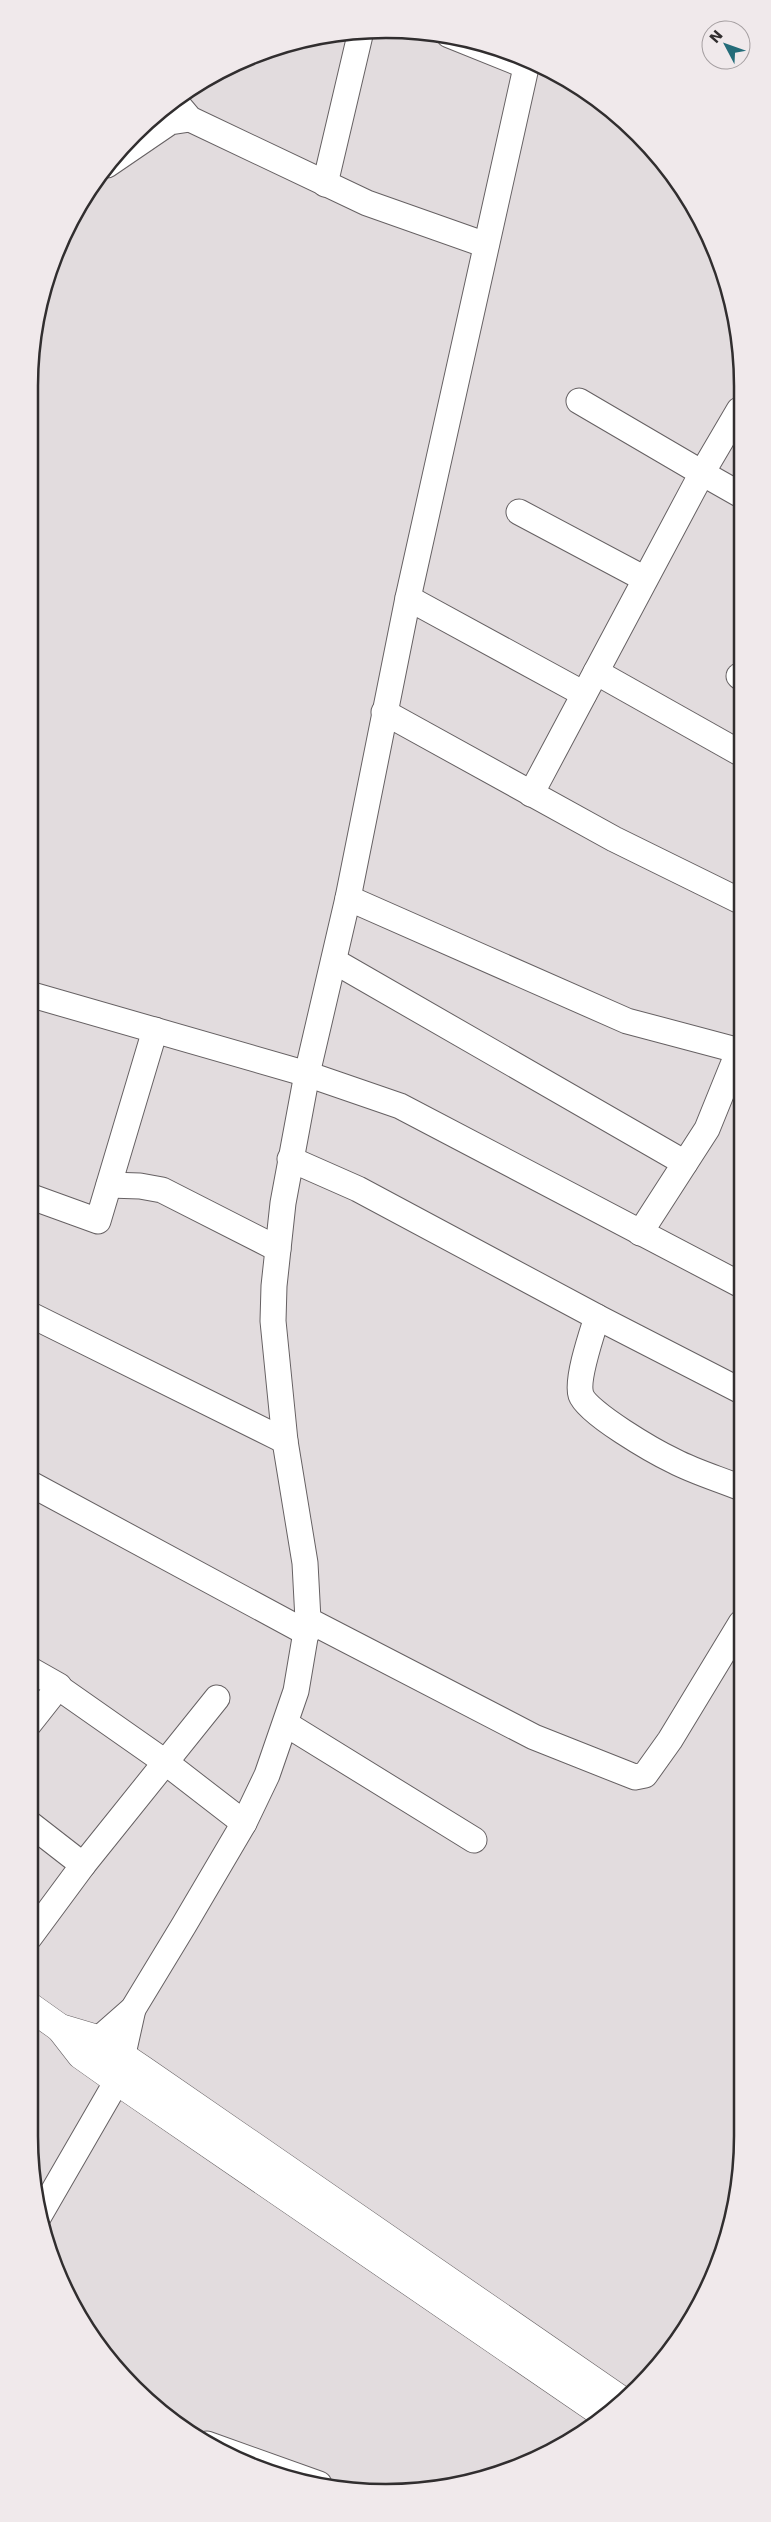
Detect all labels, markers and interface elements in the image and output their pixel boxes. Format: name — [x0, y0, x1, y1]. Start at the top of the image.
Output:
north arrow — [701, 20, 751, 70]
text: N — [706, 27, 726, 46]

